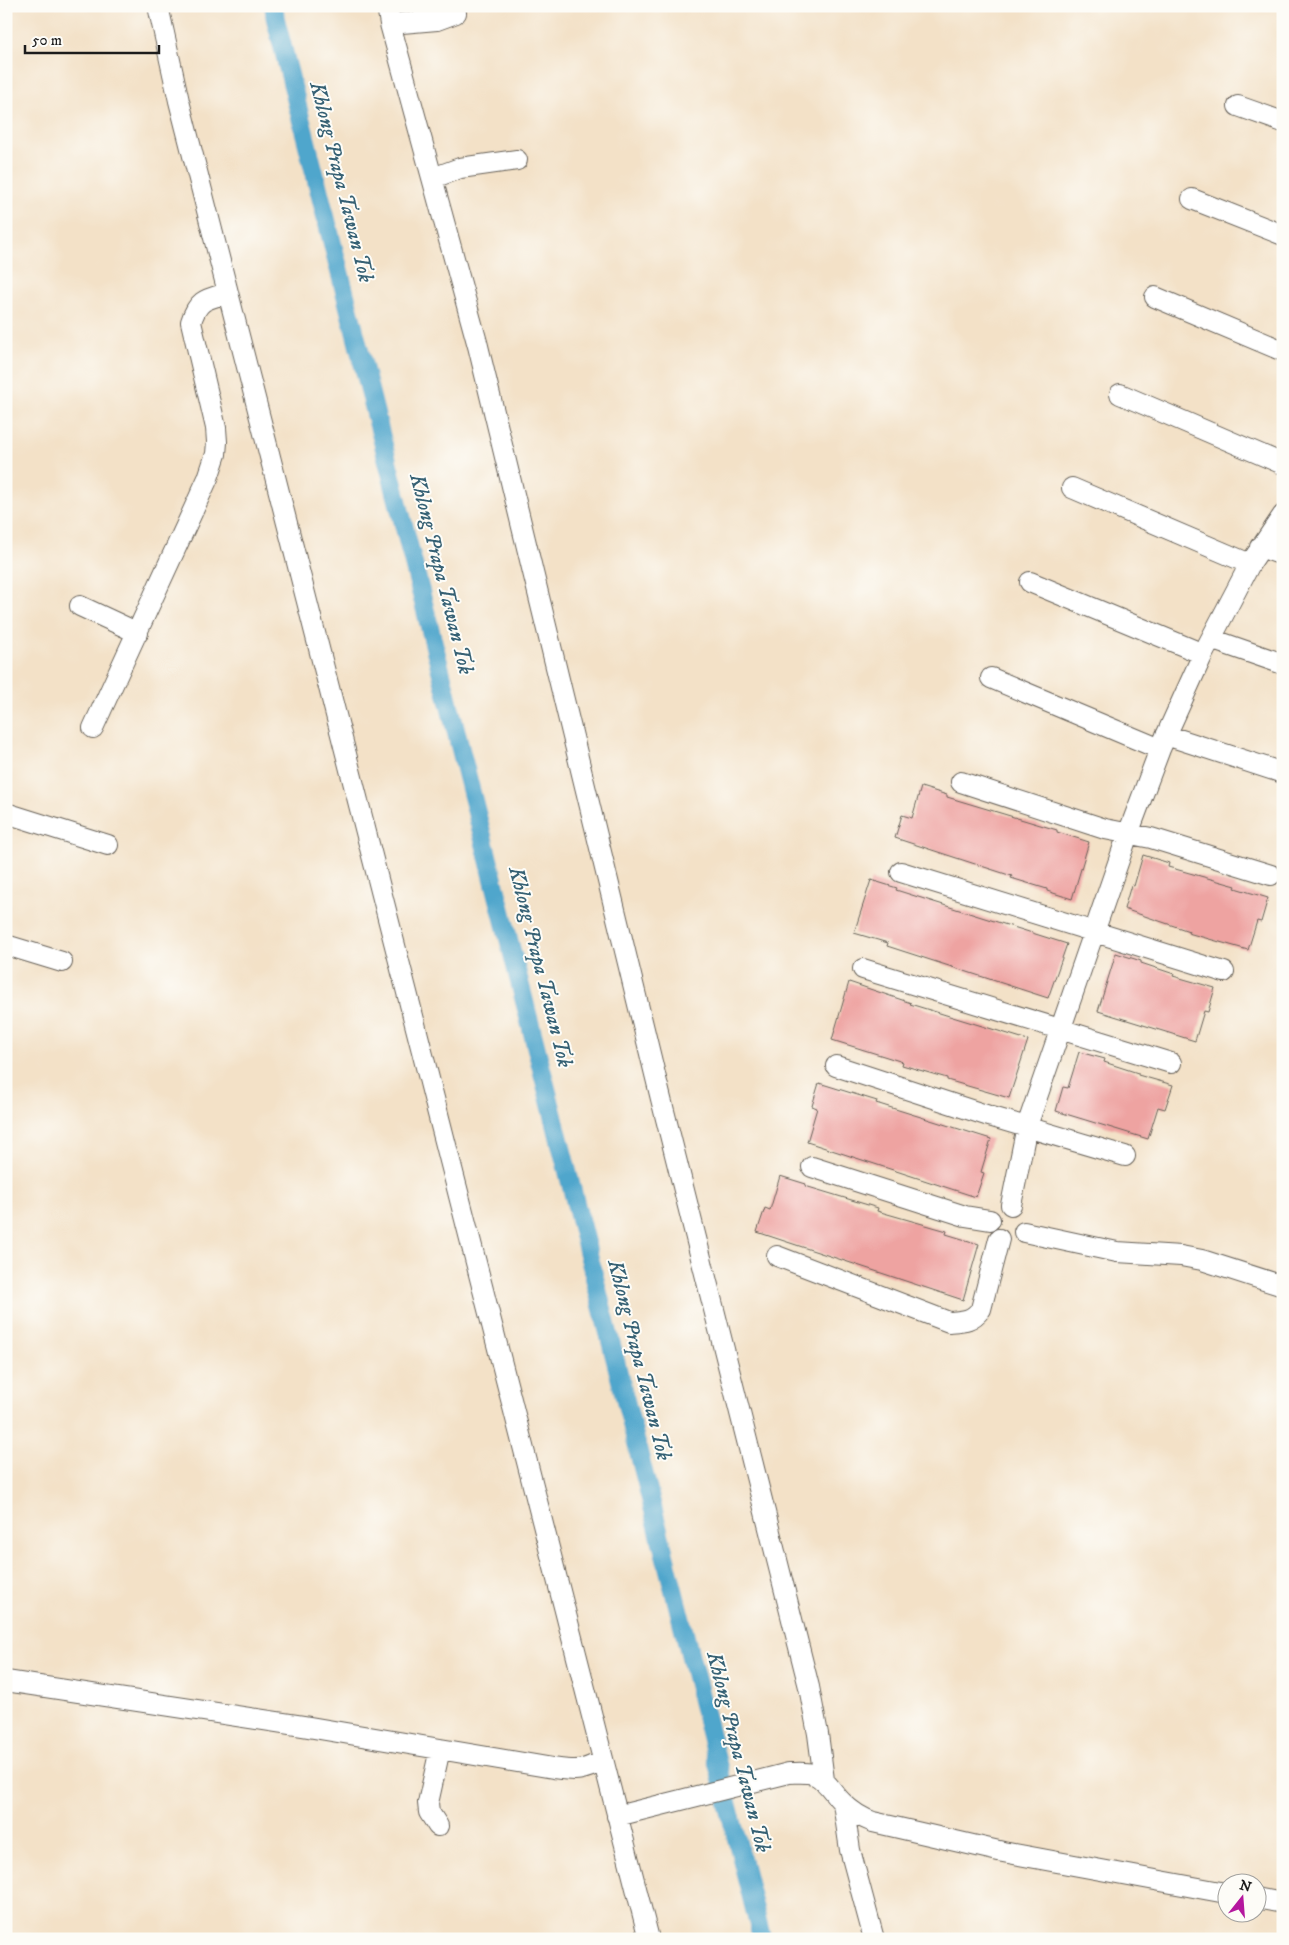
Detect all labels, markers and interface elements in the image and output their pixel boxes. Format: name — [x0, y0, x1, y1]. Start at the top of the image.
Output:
scale bar — [25, 22, 159, 54]
text: 50 m — [32, 31, 62, 50]
water label: Khlong Prapa Tawan Tok — [303, 78, 379, 285]
water label: Khlong Prapa Tawan Tok — [403, 470, 479, 677]
water label: Khlong Prapa Tawan Tok — [502, 863, 578, 1070]
water label: Khlong Prapa Tawan Tok — [601, 1256, 677, 1463]
water label: Khlong Prapa Tawan Tok — [700, 1648, 776, 1855]
north arrow — [1216, 1872, 1266, 1922]
text: N — [1237, 1876, 1254, 1897]

